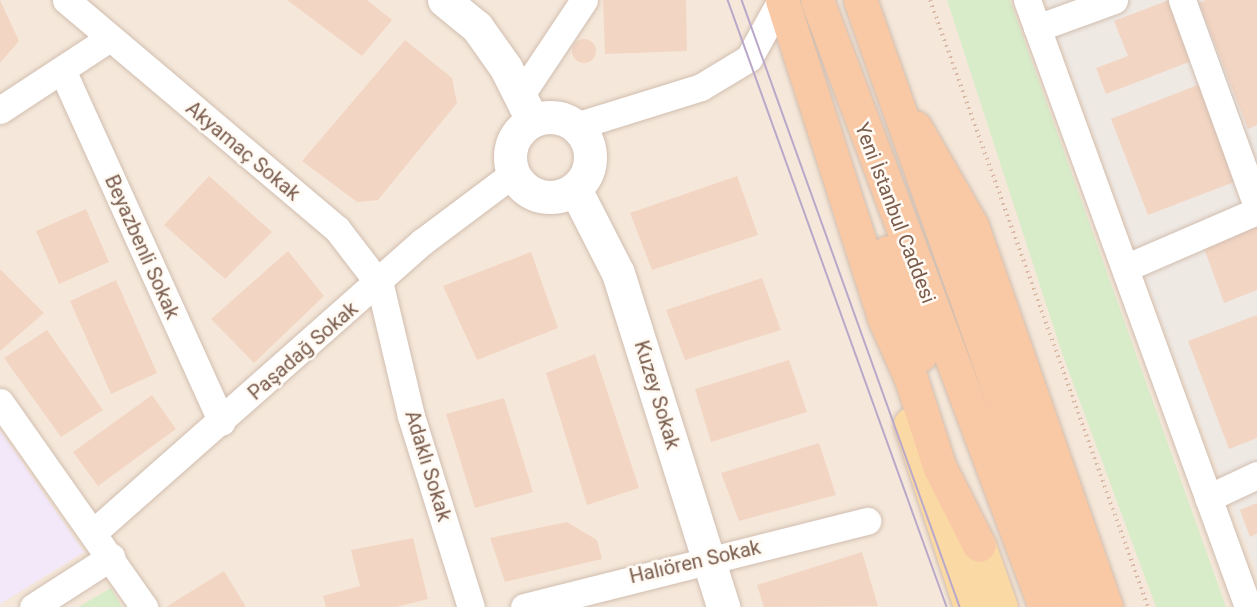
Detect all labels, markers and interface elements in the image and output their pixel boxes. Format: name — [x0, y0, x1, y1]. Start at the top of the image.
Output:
street label: Akyamaç Sokak — [181, 96, 305, 206]
street label: Yeni İstanbul Caddesi — [850, 119, 940, 307]
street label: Beyazbenli Sokak — [100, 171, 184, 323]
street label: Paşadağ Sokak — [243, 297, 363, 405]
street label: Kuzey Sokak — [629, 338, 685, 452]
street label: Adaklı Sokak — [400, 408, 456, 524]
street label: Halıören Sokak — [627, 535, 763, 589]

